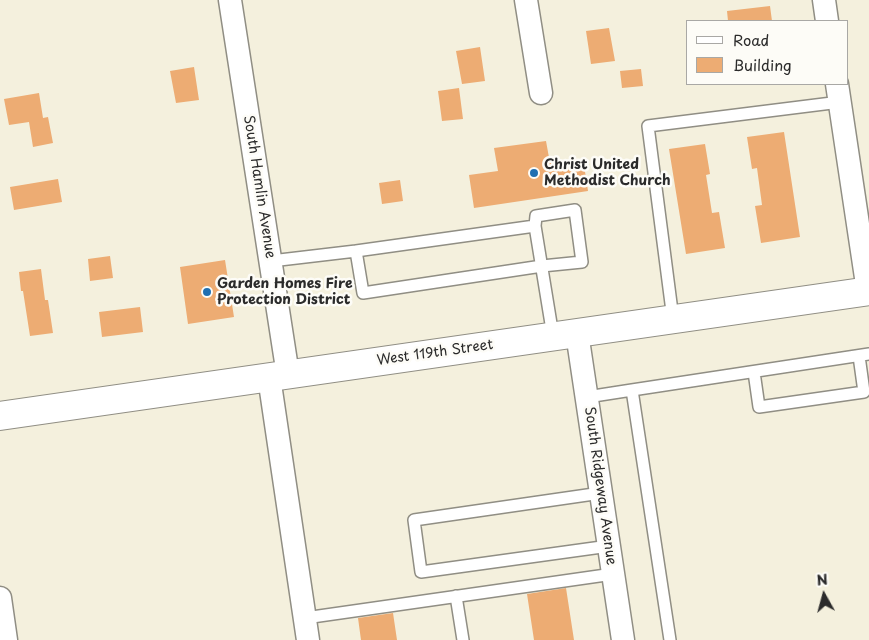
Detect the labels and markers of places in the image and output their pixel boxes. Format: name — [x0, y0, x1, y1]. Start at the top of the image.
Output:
place label: Christ United Methodist Church — [544, 157, 671, 190]
marker: Christ United Methodist Church — [528, 167, 540, 179]
place label: Garden Homes Fire Protection District — [217, 276, 353, 308]
marker: Garden Homes Fire Protection District — [201, 286, 213, 298]

